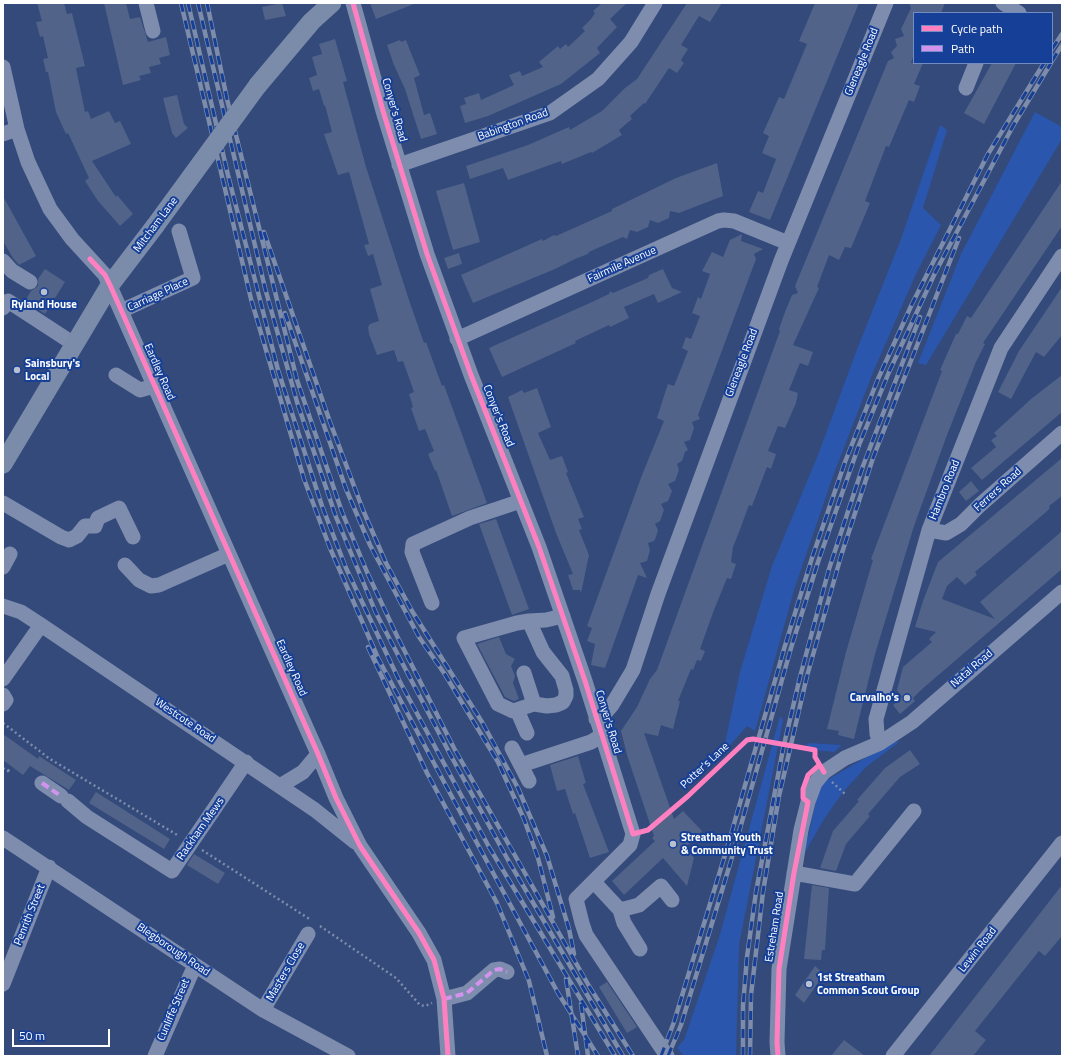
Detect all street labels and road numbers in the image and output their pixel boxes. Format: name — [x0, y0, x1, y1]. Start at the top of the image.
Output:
street label: Gleneagle Road — [842, 26, 882, 98]
street label: Conyer's Road — [379, 77, 409, 143]
street label: Babington Road — [476, 106, 550, 144]
street label: Mitcham Lane — [131, 195, 181, 255]
street label: Fairmile Avenue — [586, 244, 658, 286]
street label: Carriage Place — [126, 275, 190, 315]
street label: Gleneagle Road — [723, 327, 761, 399]
street label: Eardley Road — [141, 342, 177, 402]
street label: Conyer's Road — [480, 383, 516, 449]
street label: Hambro Road — [927, 458, 963, 522]
street label: Ferrers Road — [972, 465, 1024, 515]
street label: Eardley Road — [273, 638, 309, 698]
street label: Natal Road — [948, 647, 996, 691]
street label: Conyer's Road — [592, 689, 624, 755]
street label: Westcote Road — [152, 696, 218, 746]
street label: Potter's Lane — [678, 740, 732, 792]
street label: Rackham Mews — [175, 795, 227, 863]
street label: Penrith Street — [12, 883, 48, 947]
street label: Estreham Road — [763, 891, 787, 963]
street label: Blegborough Road — [134, 921, 212, 979]
street label: Lewin Road — [956, 925, 1000, 975]
street label: Masters Close — [264, 940, 308, 1004]
street label: Cunliffe Street — [155, 977, 193, 1043]

